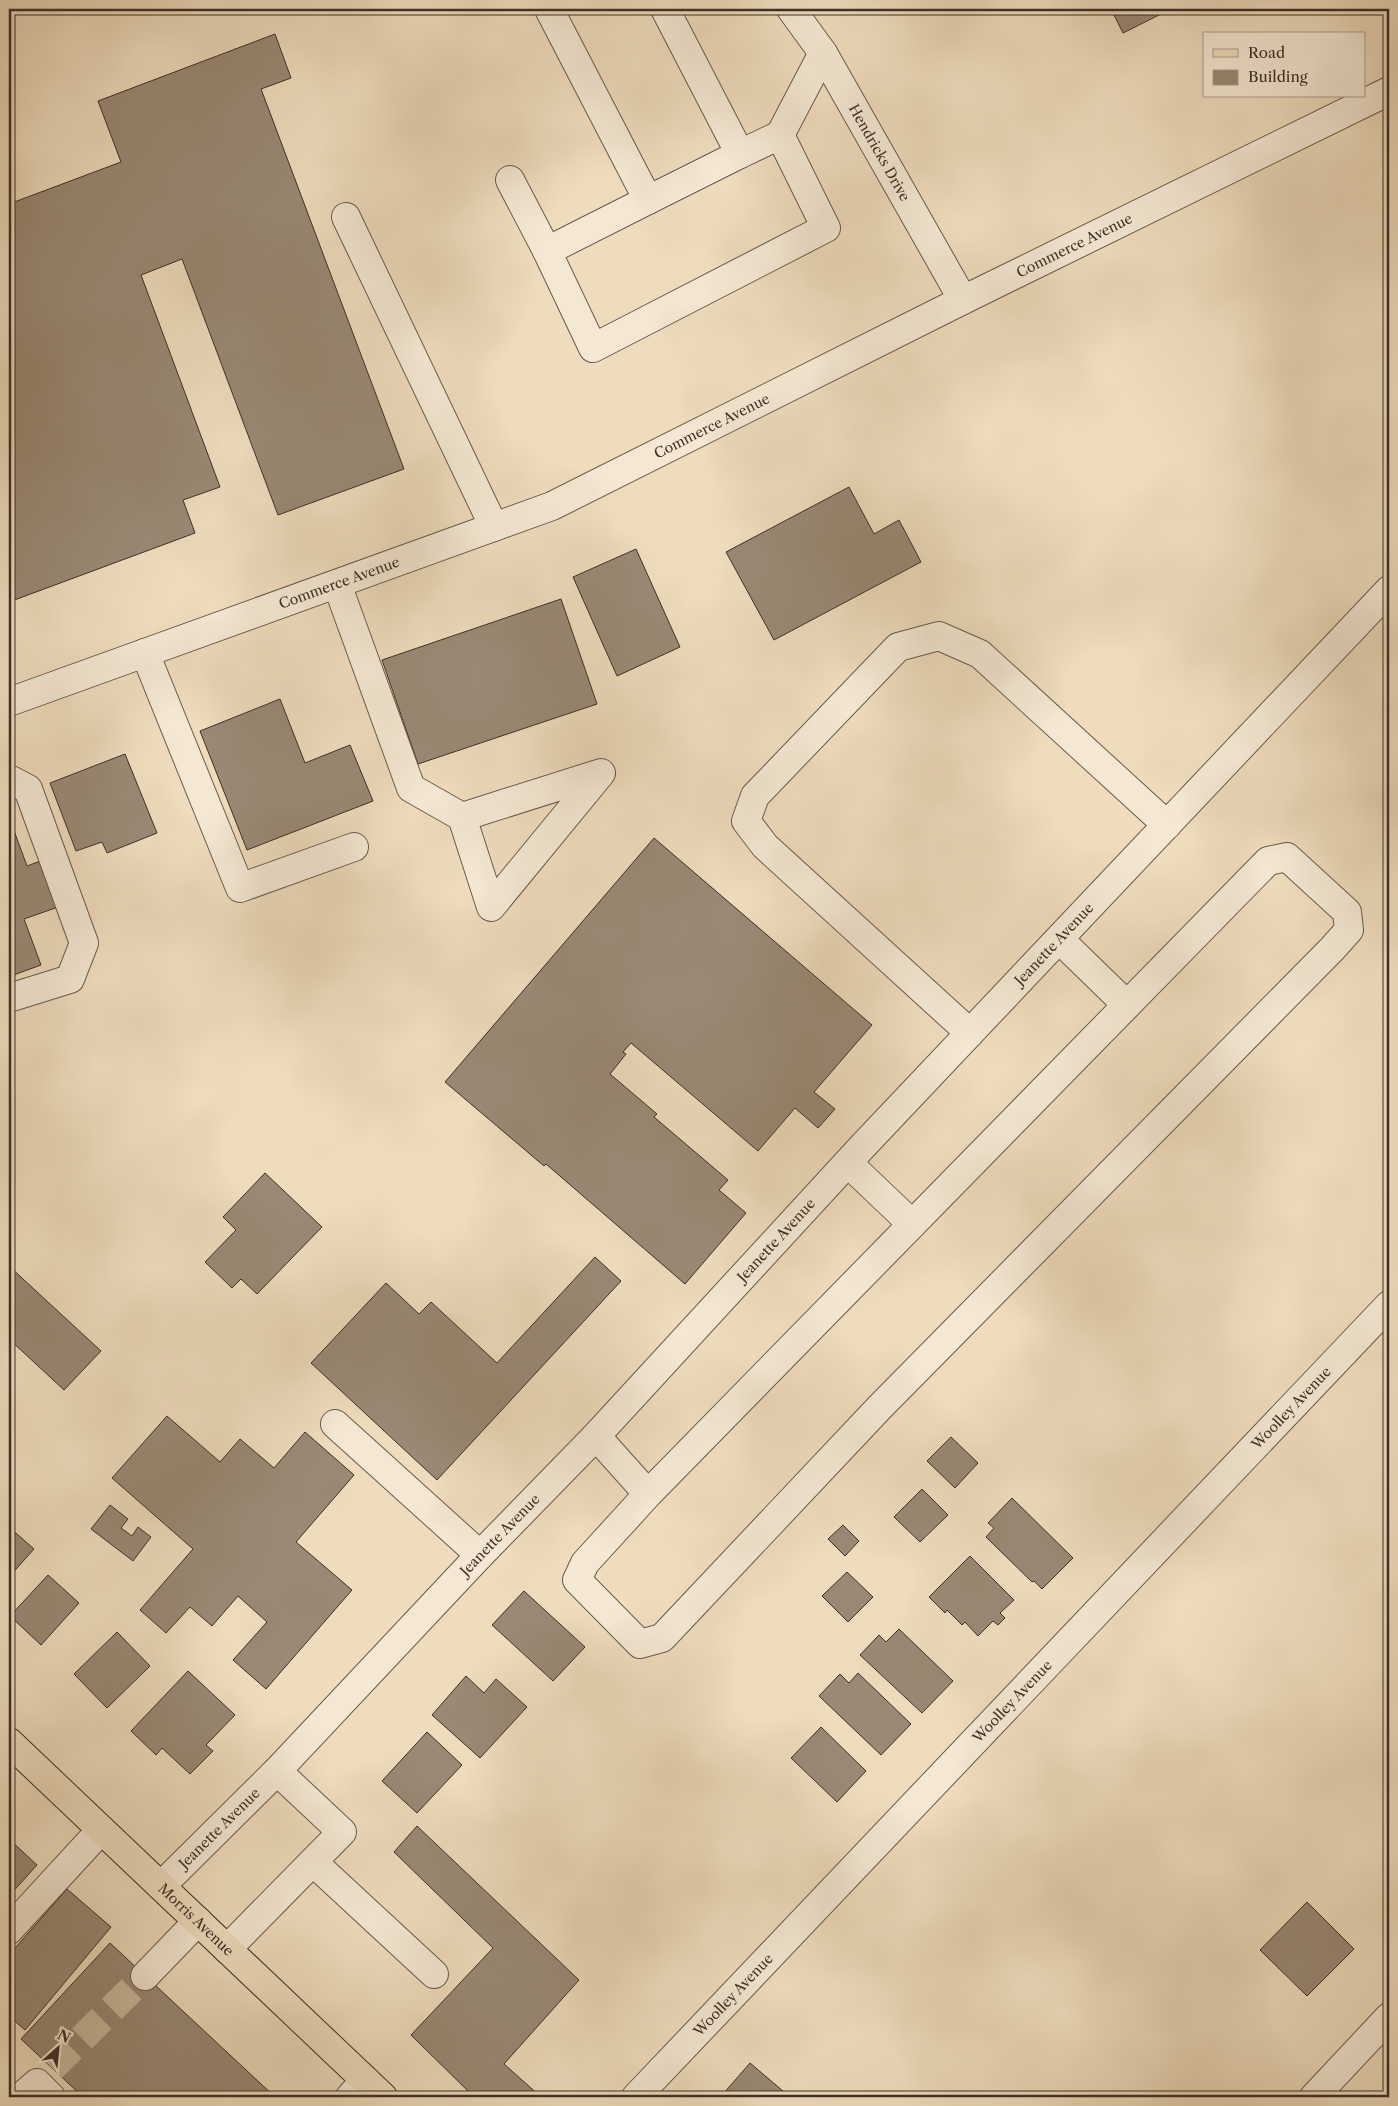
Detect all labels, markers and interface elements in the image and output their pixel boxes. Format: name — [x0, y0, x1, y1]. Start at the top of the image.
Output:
legend — [1203, 32, 1366, 98]
text: Road — [1248, 43, 1285, 62]
text: Building — [1248, 67, 1308, 86]
street label: Hendricks Drive — [845, 101, 914, 205]
street label: Commerce Avenue — [1013, 209, 1136, 281]
street label: Commerce Avenue — [651, 389, 773, 462]
street label: Commerce Avenue — [276, 553, 402, 613]
street label: Jeanette Avenue — [1009, 899, 1097, 991]
street label: Jeanette Avenue — [732, 1195, 819, 1287]
street label: Woolley Avenue — [1247, 1362, 1335, 1454]
street label: Jeanette Avenue — [455, 1490, 544, 1581]
street label: Woolley Avenue — [968, 1656, 1056, 1747]
street label: Jeanette Avenue — [173, 1784, 264, 1874]
street label: Morris Avenue — [155, 1880, 238, 1960]
street label: Woolley Avenue — [689, 1950, 777, 2041]
north arrow — [32, 2024, 82, 2074]
text: N — [54, 2026, 73, 2047]

